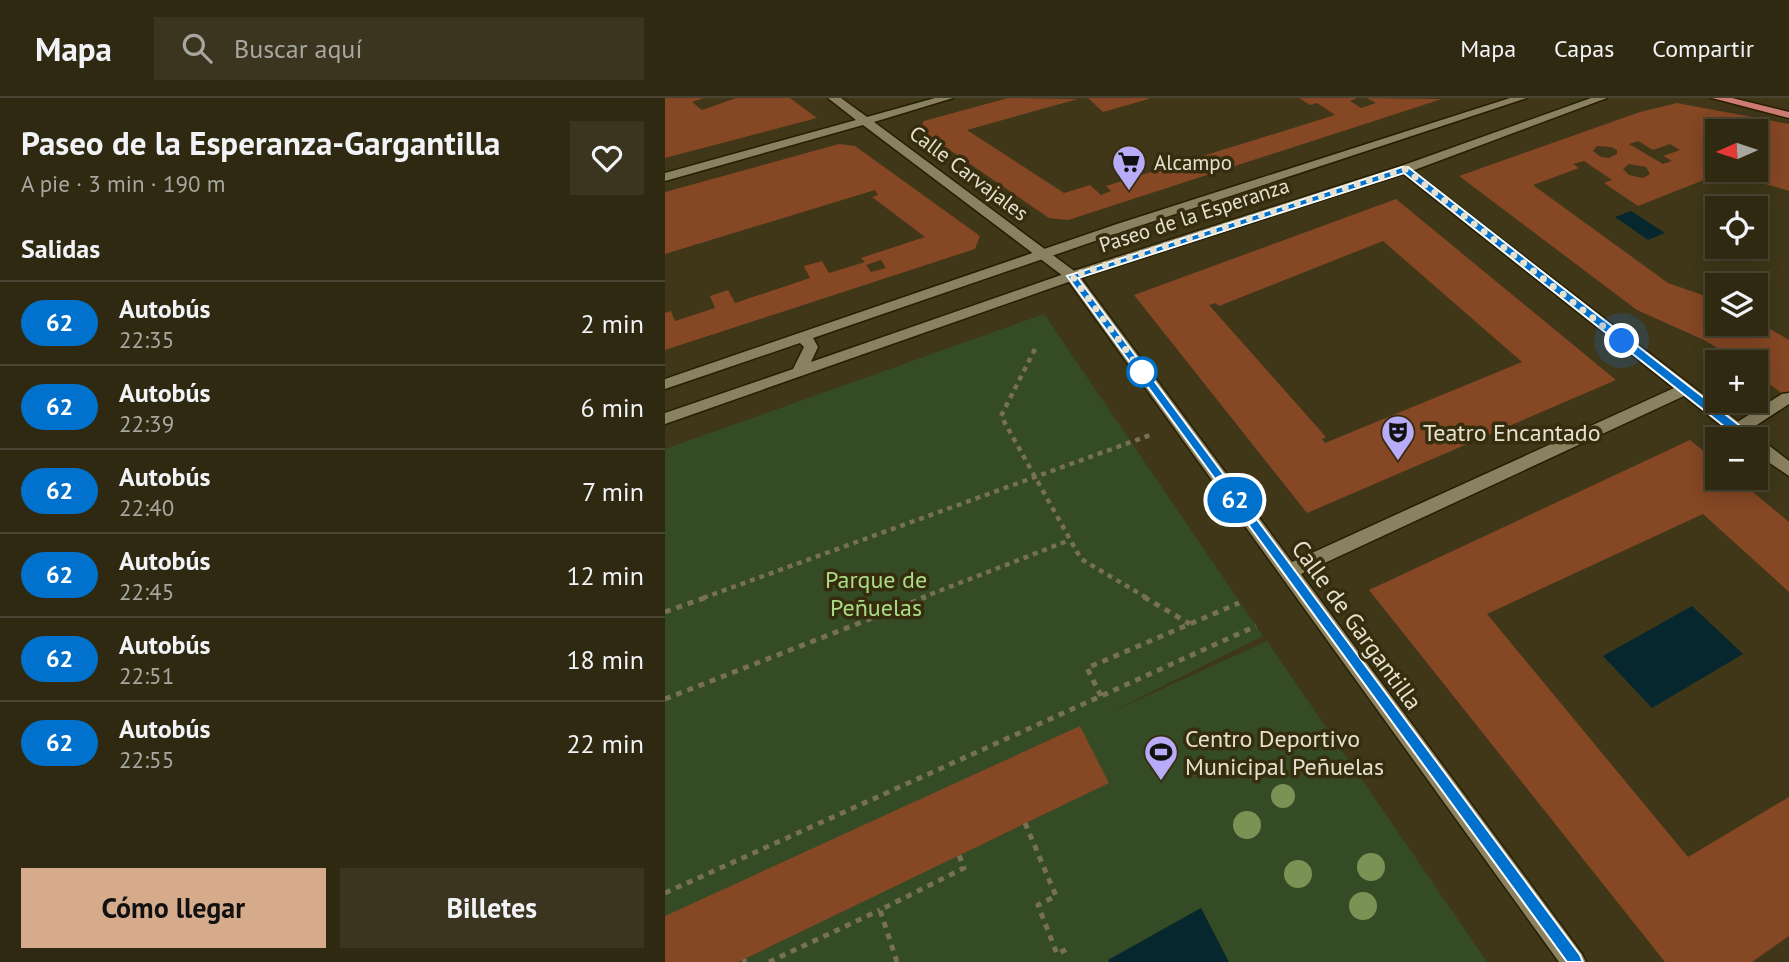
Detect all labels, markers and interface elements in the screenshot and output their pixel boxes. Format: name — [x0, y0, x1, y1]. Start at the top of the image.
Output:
search box — [154, 17, 644, 80]
text: Mapa — [35, 27, 112, 70]
icon: search — [178, 29, 216, 67]
text: Buscar aquí — [234, 32, 362, 65]
text: Mapa — [1460, 33, 1516, 64]
text: Capas — [1554, 33, 1614, 64]
text: Compartir — [1652, 33, 1754, 64]
street label: Calle Carvajales — [904, 119, 1034, 227]
north arrow — [1705, 119, 1767, 182]
map controls — [1705, 119, 1768, 490]
text: Paseo de la Esperanza-Gargantilla — [21, 121, 501, 164]
button: heart — [570, 121, 644, 195]
supermarket icon: Alcampo — [1110, 143, 1148, 192]
place label: Alcampo — [1154, 149, 1232, 176]
text: A pie · 3 min · 190 m — [21, 169, 225, 198]
street label: Paseo de la Esperanza — [1096, 172, 1292, 258]
button: locate — [1705, 196, 1768, 259]
text: Salidas — [21, 232, 100, 265]
button: layers — [1705, 273, 1768, 336]
text: Autobús — [119, 292, 211, 325]
text: 62 — [46, 307, 73, 338]
text: 2 min — [581, 307, 644, 340]
your location — [1604, 323, 1639, 358]
text: 22:35 — [119, 325, 174, 354]
button: + — [1705, 350, 1768, 413]
unlabelled marker — [1127, 357, 1157, 387]
text: Autobús — [119, 376, 211, 409]
text: 62 — [46, 391, 73, 422]
text: 6 min — [581, 391, 644, 424]
text: 22:39 — [119, 409, 174, 438]
theatre icon: Teatro Encantado — [1379, 413, 1417, 462]
place label: Teatro Encantado — [1423, 417, 1601, 448]
button: − — [1705, 427, 1768, 490]
text: Autobús — [119, 460, 211, 493]
text: 62 — [46, 475, 73, 506]
text: 7 min — [582, 475, 644, 508]
line badge: 62 — [1203, 477, 1267, 523]
text: 62 — [1221, 484, 1249, 515]
text: 22:40 — [119, 493, 174, 522]
street label: Calle de Gargantilla — [1285, 534, 1429, 716]
text: Autobús — [119, 544, 211, 577]
text: 62 — [46, 559, 73, 590]
text: 12 min — [566, 559, 644, 592]
park label: Parque de Peñuelas — [825, 564, 927, 623]
text: 22:45 — [119, 577, 174, 606]
text: Autobús — [119, 628, 211, 661]
text: 62 — [46, 643, 73, 674]
text: 18 min — [566, 643, 644, 676]
text: 22:51 — [119, 661, 174, 690]
text: Autobús — [119, 712, 211, 745]
place label: Centro Deportivo Municipal Peñuelas — [1185, 723, 1384, 782]
text: 62 — [46, 727, 73, 758]
text: 22 min — [566, 727, 644, 760]
sports icon: Centro Deportivo Municipal Peñuelas — [1142, 733, 1180, 782]
text: 22:55 — [119, 745, 174, 774]
button: Cómo llegar — [21, 868, 326, 948]
button: Billetes — [340, 868, 644, 948]

